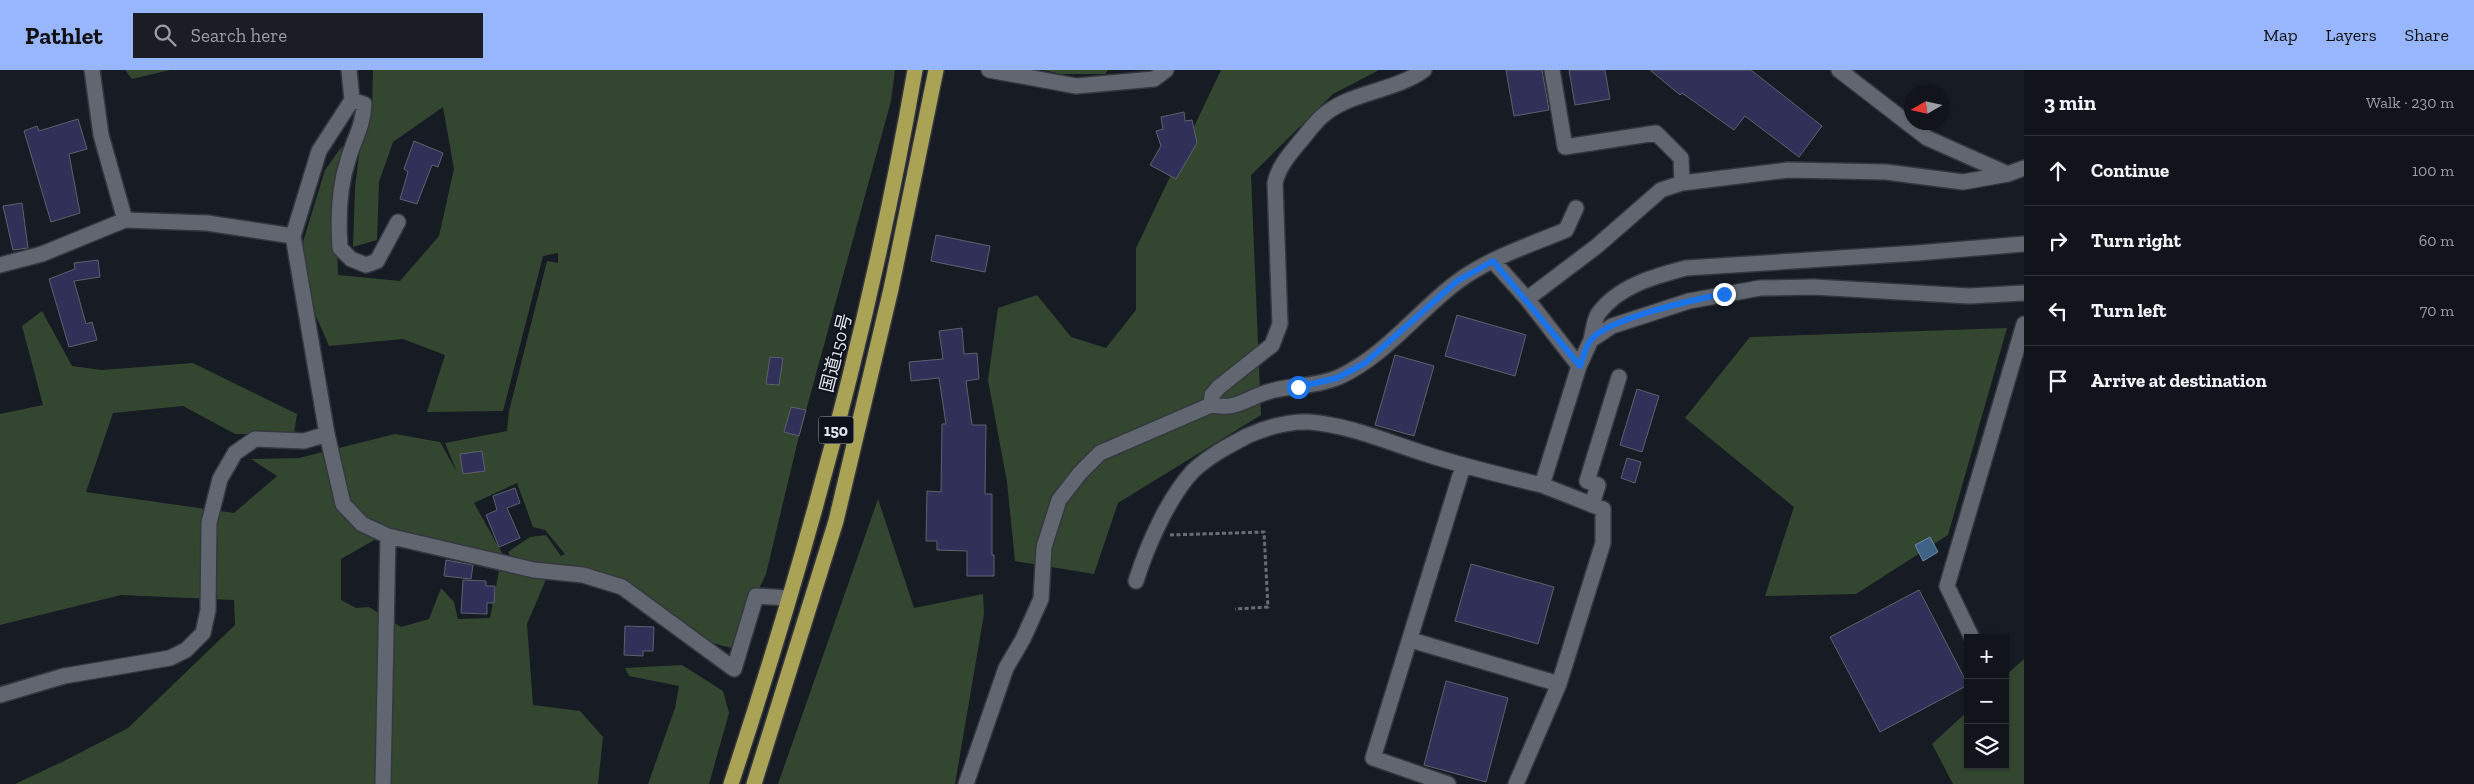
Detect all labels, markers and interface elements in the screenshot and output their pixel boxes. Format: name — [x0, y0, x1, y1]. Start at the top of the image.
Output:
search box — [133, 13, 483, 58]
text: Pathlet — [25, 21, 103, 50]
icon: search — [151, 21, 179, 49]
text: Search here — [191, 24, 287, 47]
text: Map — [2263, 24, 2298, 46]
text: Layers — [2326, 24, 2377, 46]
text: Share — [2405, 24, 2449, 46]
north arrow — [1904, 85, 1949, 130]
text: 3 min — [2044, 90, 2096, 115]
text: Walk · 230 m — [2366, 93, 2454, 112]
icon: ahead — [2044, 157, 2072, 185]
text: Continue — [2091, 159, 2169, 182]
text: 100 m — [2412, 161, 2454, 180]
icon: right — [2044, 227, 2072, 255]
text: Turn right — [2091, 229, 2181, 252]
text: 60 m — [2419, 231, 2454, 250]
route end — [1713, 283, 1736, 306]
icon: left — [2044, 297, 2072, 325]
text: Turn left — [2091, 299, 2166, 322]
text: 70 m — [2420, 301, 2454, 320]
street label: 国道150号 — [816, 311, 856, 395]
icon: arrive — [2044, 367, 2072, 395]
text: Arrive at destination — [2091, 369, 2267, 392]
route start — [1287, 376, 1310, 399]
road number: 150 — [818, 416, 854, 444]
map controls — [1964, 634, 2009, 769]
button: + — [1964, 634, 2009, 679]
button: − — [1964, 679, 2009, 724]
button: layers — [1964, 724, 2009, 769]

